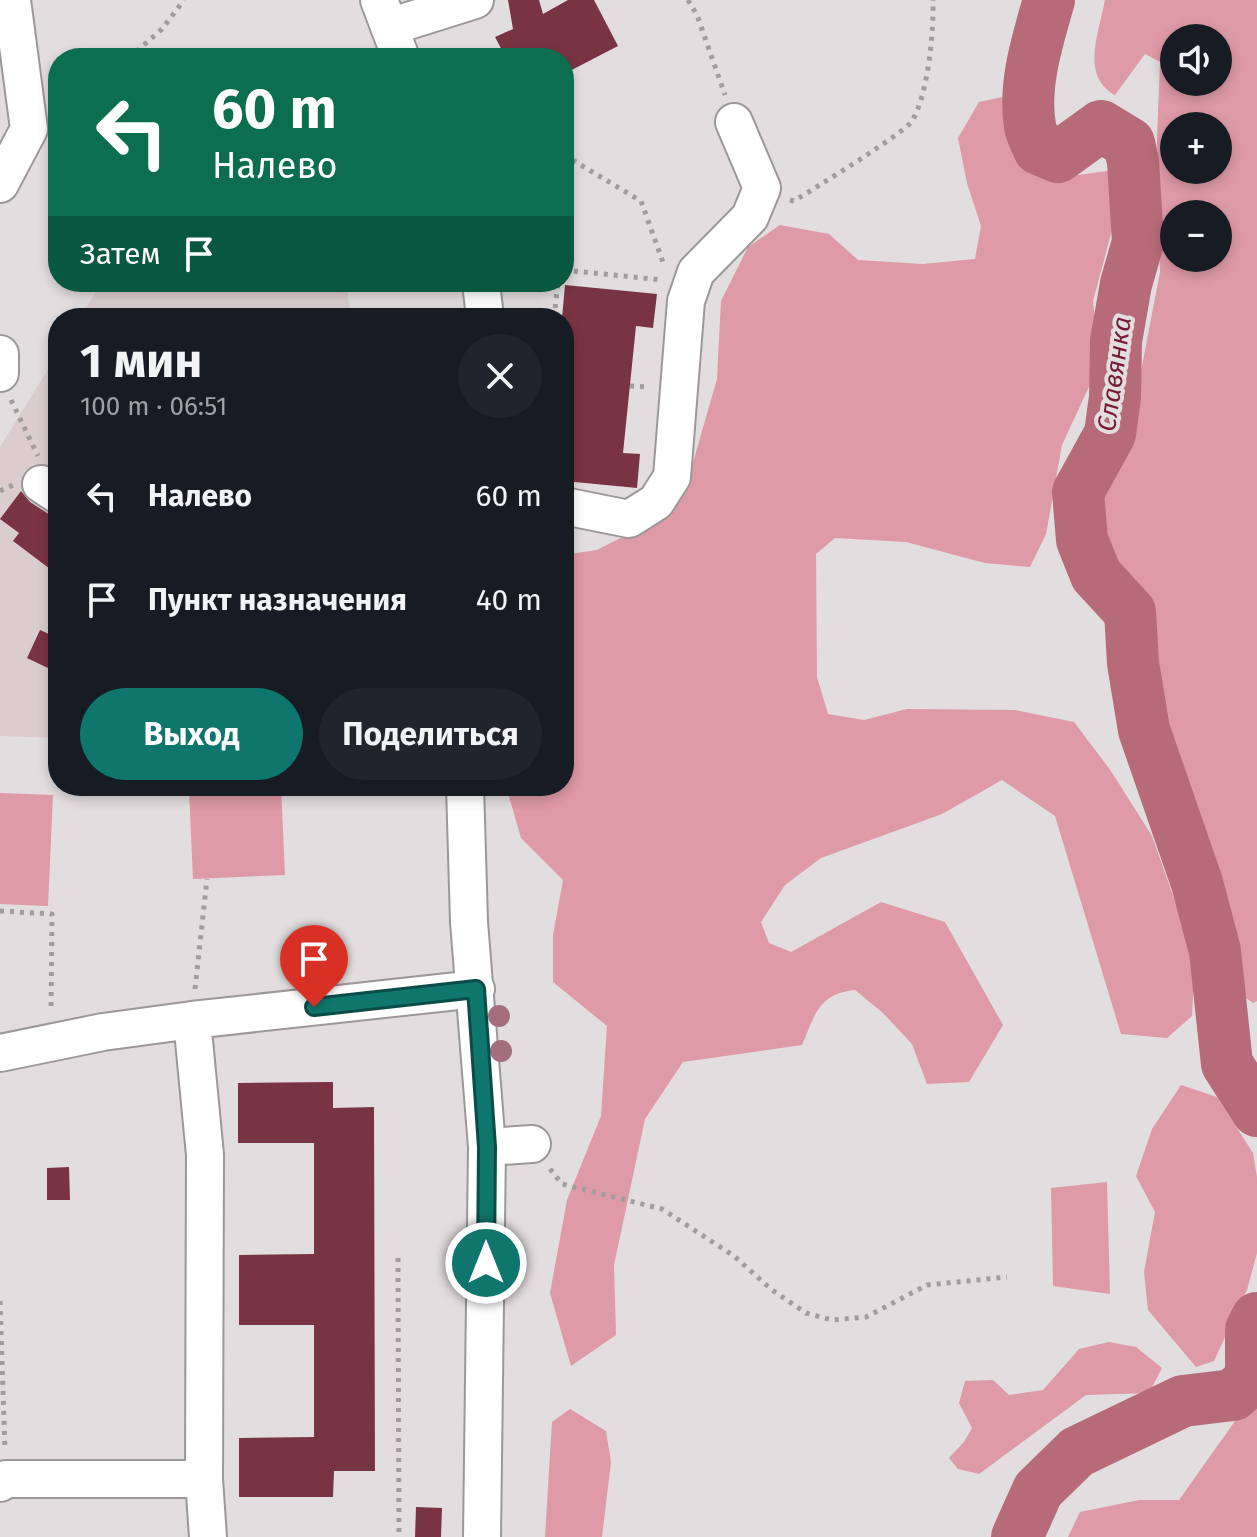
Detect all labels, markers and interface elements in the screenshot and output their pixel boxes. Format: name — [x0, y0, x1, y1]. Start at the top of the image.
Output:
map controls — [1160, 24, 1232, 272]
button: sound — [1160, 24, 1232, 96]
text: 60 m — [212, 76, 337, 143]
icon: left — [80, 80, 184, 184]
button: + — [1160, 112, 1232, 184]
text: Налево — [212, 144, 338, 188]
button: − — [1160, 200, 1232, 272]
icon: arrive — [177, 232, 221, 276]
text: Затем — [80, 236, 161, 272]
water label: Славянка — [1091, 315, 1138, 434]
text: 1 мин — [80, 332, 202, 390]
button: close — [458, 334, 542, 418]
text: 100 m · 06:51 — [80, 391, 227, 422]
icon: left — [80, 474, 124, 518]
text: Налево — [148, 478, 252, 514]
text: 60 m — [476, 478, 542, 514]
icon: arrive — [80, 578, 124, 622]
text: Пункт назначения — [148, 582, 407, 618]
text: 40 m — [476, 582, 542, 618]
button: Выход — [80, 688, 303, 780]
button: Поделиться — [319, 688, 542, 780]
pin — [280, 925, 348, 1007]
icon: arrive — [292, 937, 336, 981]
position arrow — [444, 1221, 528, 1305]

